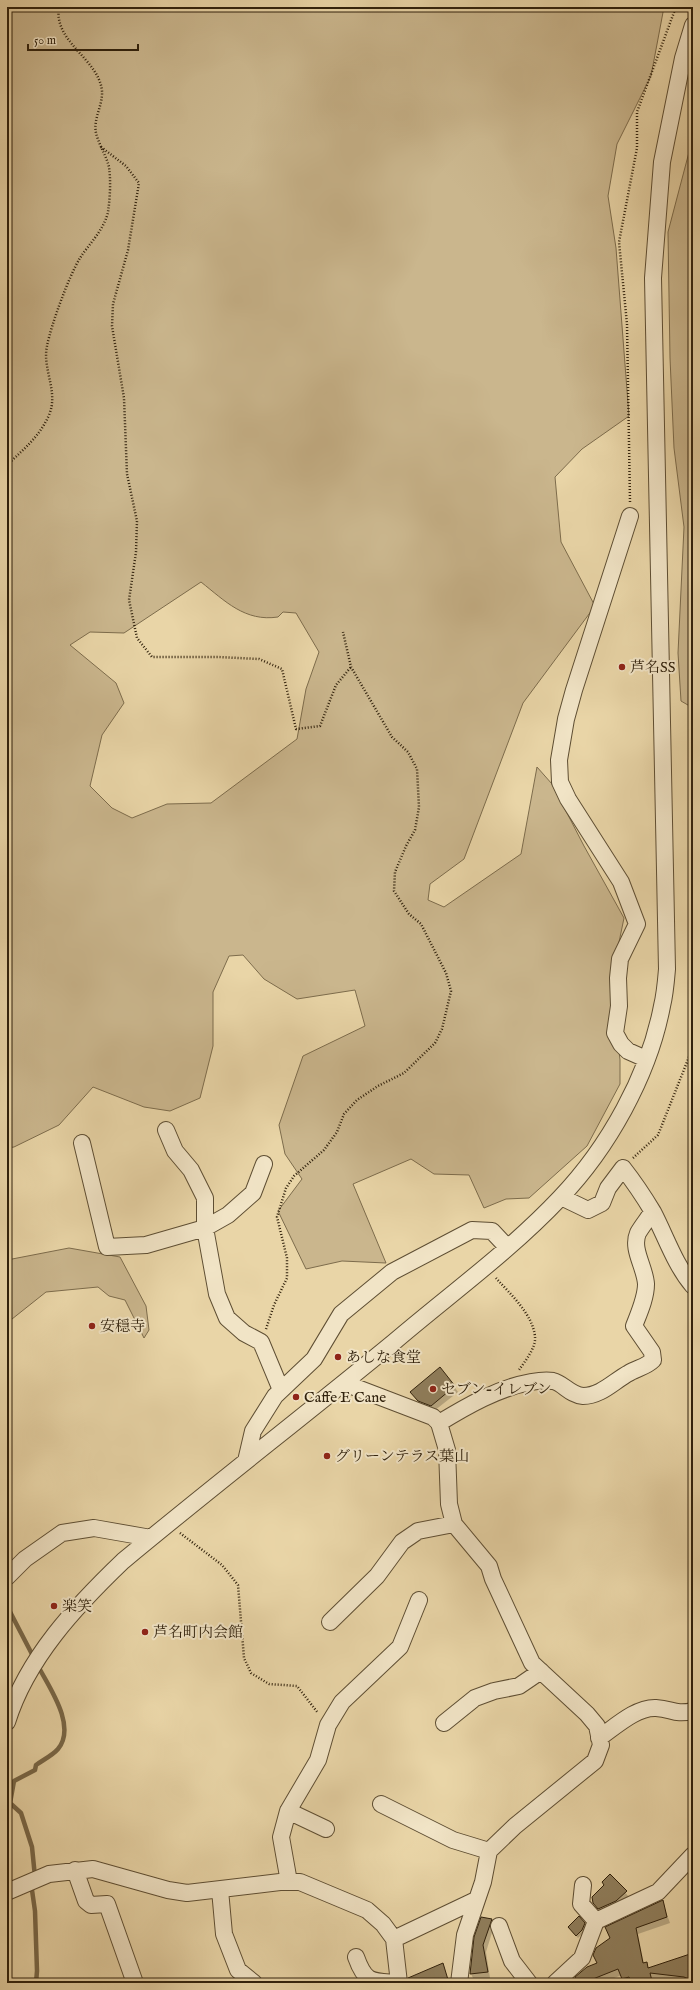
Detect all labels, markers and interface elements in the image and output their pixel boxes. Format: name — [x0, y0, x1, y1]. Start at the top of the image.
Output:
scale bar — [28, 26, 138, 52]
text: 50 m — [34, 33, 56, 48]
place label: 芦名SS — [630, 658, 675, 677]
marker: 芦名SS — [617, 662, 627, 672]
place label: 安穏寺 — [100, 1317, 145, 1336]
marker: 安穏寺 — [87, 1321, 97, 1331]
place label: あしな食堂 — [346, 1348, 421, 1367]
marker: あしな食堂 — [333, 1352, 343, 1362]
place label: セブン-イレブン — [441, 1380, 552, 1399]
marker: セブン-イレブン — [428, 1384, 438, 1394]
place label: Caffe E Cane — [304, 1388, 386, 1407]
marker: Caffe E Cane — [291, 1392, 301, 1402]
place label: グリーンテラス葉山 — [335, 1447, 469, 1466]
marker: グリーンテラス葉山 — [322, 1451, 332, 1461]
place label: 楽笑 — [62, 1597, 92, 1616]
marker: 楽笑 — [49, 1601, 59, 1611]
place label: 芦名町内会館 — [153, 1623, 243, 1642]
marker: 芦名町内会館 — [140, 1627, 150, 1637]

